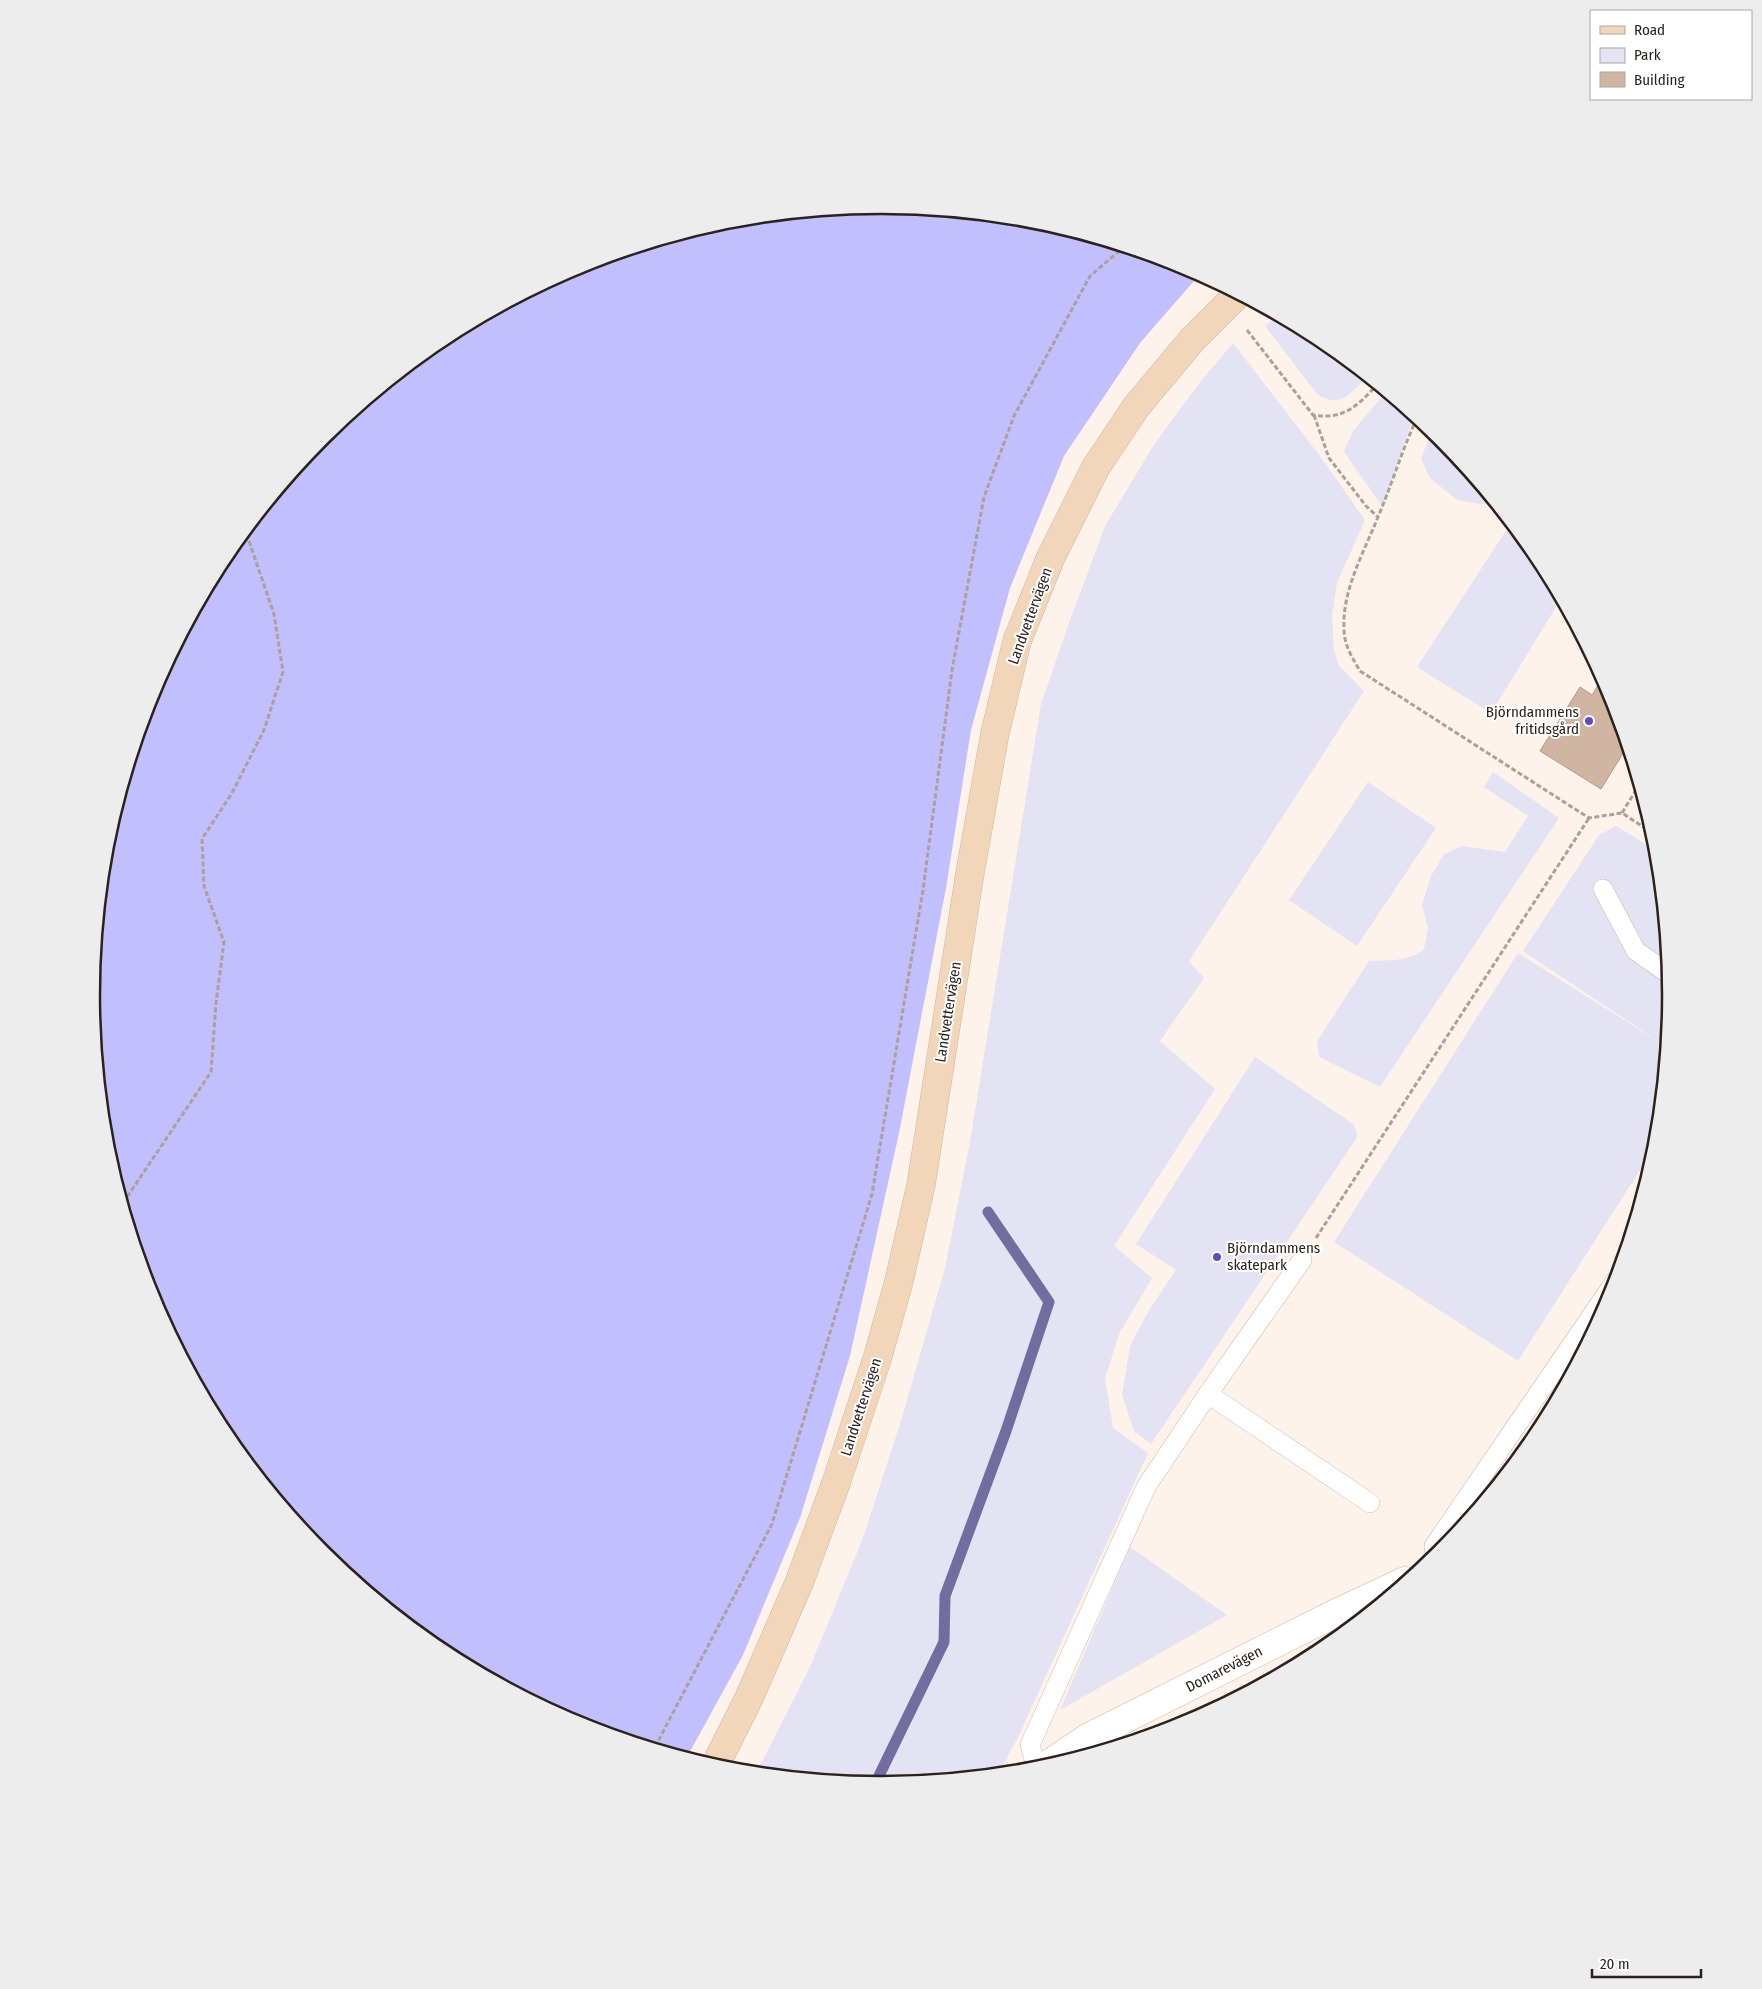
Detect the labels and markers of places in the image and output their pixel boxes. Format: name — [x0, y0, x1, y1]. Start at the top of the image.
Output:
place label: Björndammens fritidsgård — [1486, 703, 1579, 738]
marker: Björndammens fritidsgård — [1583, 715, 1595, 727]
place label: Björndammens skatepark — [1227, 1239, 1320, 1274]
marker: Björndammens skatepark — [1211, 1251, 1223, 1263]

